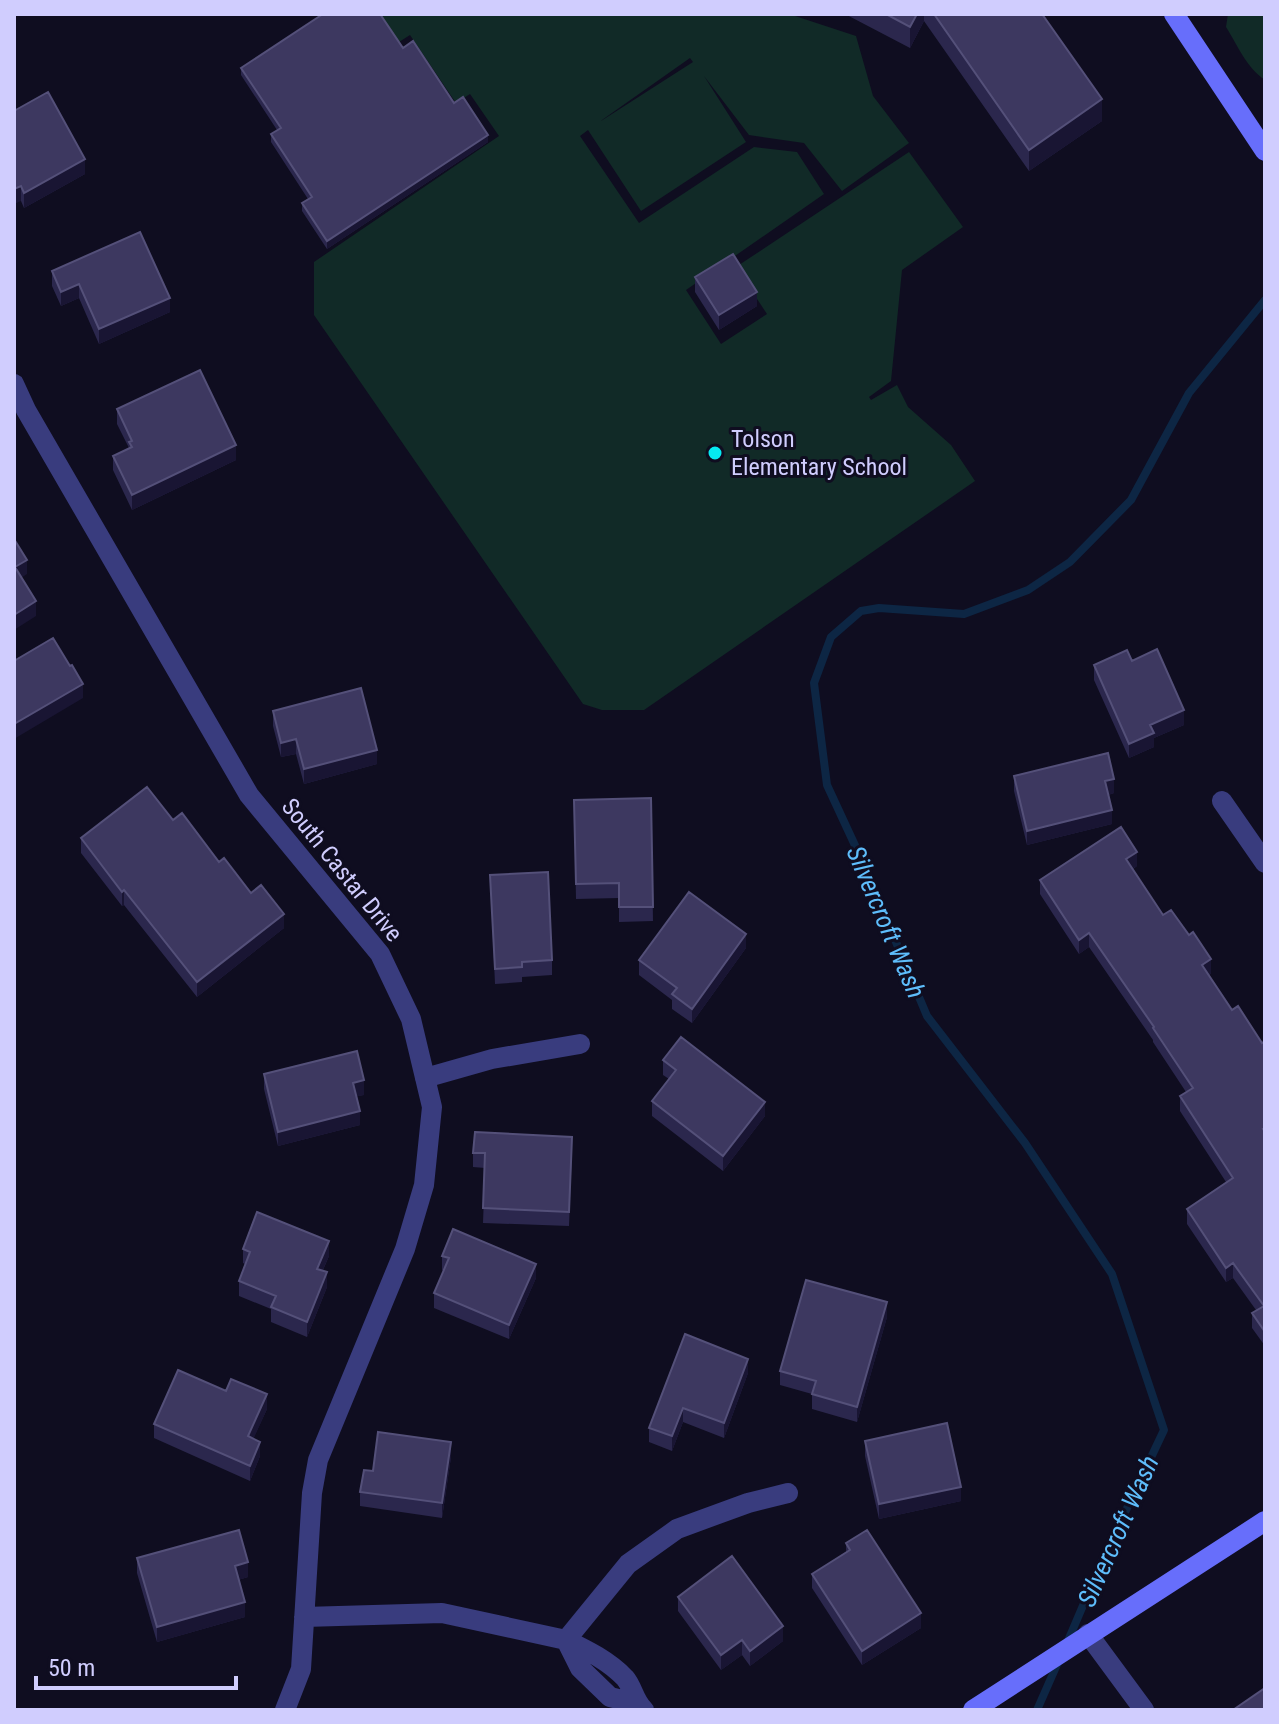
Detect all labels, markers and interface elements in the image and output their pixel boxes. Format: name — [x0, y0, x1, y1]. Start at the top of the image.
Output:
place label: Tolson Elementary School — [731, 425, 907, 481]
marker: Tolson Elementary School — [706, 444, 724, 462]
street label: South Castar Drive — [276, 793, 408, 947]
water label: Silvercroft Wash — [841, 841, 931, 1003]
water label: Silvercroft Wash — [1071, 1451, 1165, 1611]
scale bar — [36, 1640, 236, 1690]
text: 50 m — [48, 1654, 95, 1682]

